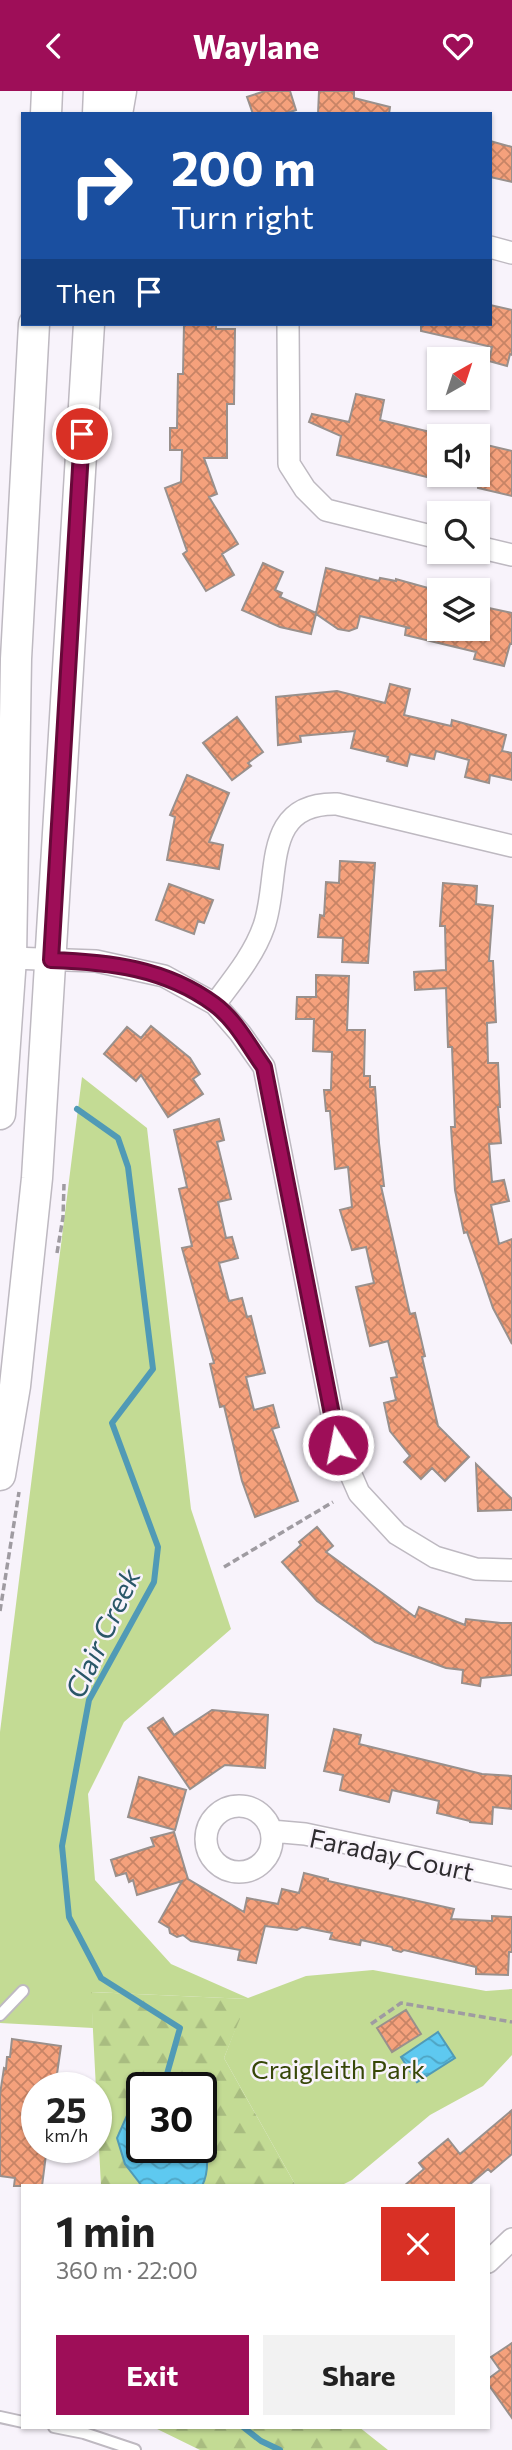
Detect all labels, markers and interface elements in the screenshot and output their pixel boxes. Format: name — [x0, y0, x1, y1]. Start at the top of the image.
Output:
text: Waylane — [193, 26, 319, 66]
icon: back — [35, 27, 73, 65]
icon: heart — [439, 27, 477, 65]
text: 200 m — [171, 136, 316, 196]
icon: right — [56, 140, 147, 231]
text: Turn right — [171, 196, 314, 236]
icon: arrive — [130, 273, 168, 311]
text: Then — [56, 277, 116, 308]
north arrow — [427, 347, 490, 409]
map controls — [427, 347, 490, 641]
pin — [52, 404, 112, 464]
icon: arrive — [63, 415, 101, 453]
button: sound — [427, 424, 490, 487]
button: search — [427, 501, 490, 564]
button: layers — [427, 578, 490, 641]
position arrow — [301, 1408, 375, 1482]
water label: Clair Creek — [57, 1562, 147, 1703]
street label: Faraday Court — [307, 1821, 477, 1887]
park label: Craigleith Park — [251, 2053, 425, 2084]
speed limit sign: 30 — [126, 2072, 217, 2163]
text: 25 — [46, 2087, 87, 2130]
text: km/h — [45, 2124, 88, 2146]
text: 1 min — [56, 2204, 156, 2256]
button: close — [381, 2207, 455, 2281]
text: 360 m · 22:00 — [56, 2256, 198, 2284]
button: Exit — [56, 2335, 249, 2415]
button: Share — [263, 2335, 455, 2415]

